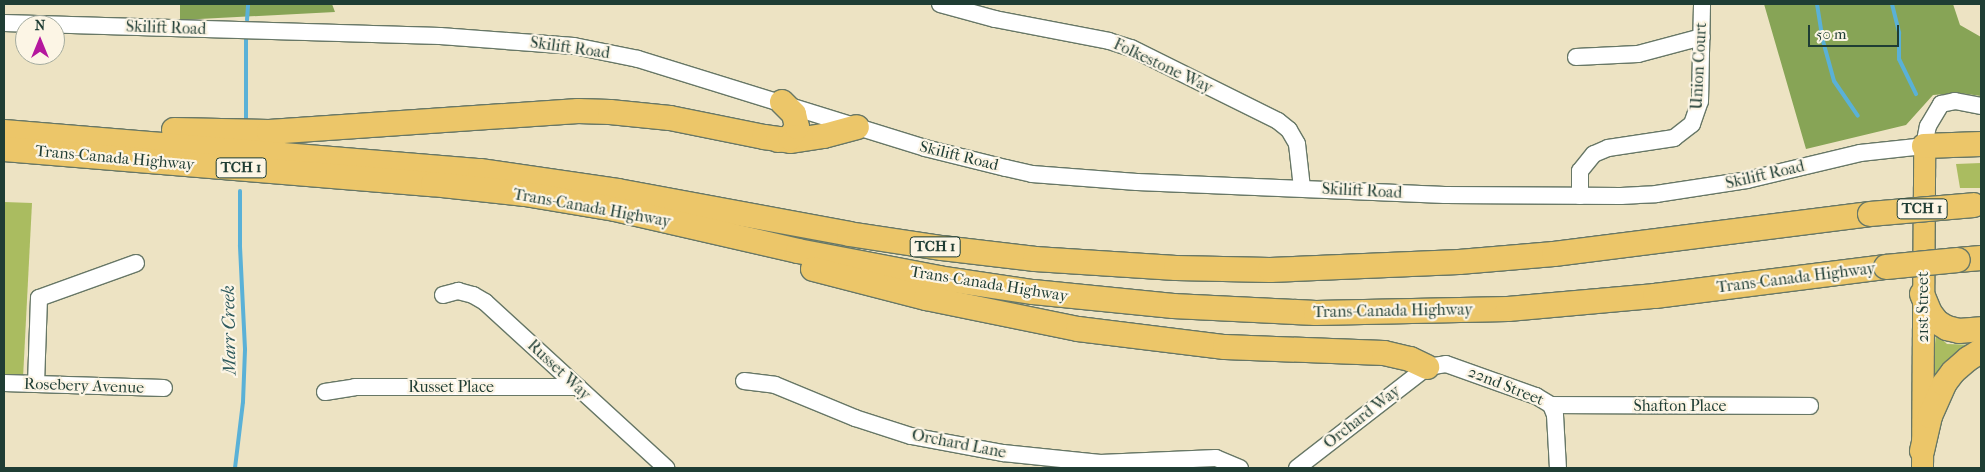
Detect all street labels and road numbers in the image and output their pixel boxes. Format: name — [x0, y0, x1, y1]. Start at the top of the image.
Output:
street label: Skilift Road — [125, 17, 207, 39]
street label: Union Court — [1687, 22, 1711, 110]
street label: Skilift Road — [529, 33, 611, 63]
street label: Folkestone Way — [1110, 35, 1216, 97]
street label: Skilift Road — [918, 137, 1000, 175]
street label: Trans-Canada Highway — [35, 141, 195, 175]
road number: TCH 1 — [215, 156, 267, 180]
street label: Skilift Road — [1724, 157, 1806, 193]
street label: Skilift Road — [1321, 179, 1403, 203]
street label: Trans-Canada Highway — [512, 185, 672, 231]
road number: TCH 1 — [1896, 196, 1948, 222]
road number: TCH 1 — [909, 234, 961, 260]
street label: Trans-Canada Highway — [1716, 259, 1876, 297]
street label: Trans-Canada Highway — [909, 262, 1069, 306]
street label: 21st Street — [1913, 271, 1933, 343]
street label: Trans-Canada Highway — [1313, 300, 1473, 322]
street label: Russet Way — [523, 336, 595, 404]
street label: 22nd Street — [1465, 362, 1547, 410]
street label: Rosebery Avenue — [24, 374, 144, 398]
street label: Russet Place — [408, 377, 494, 397]
street label: Orchard Way — [1320, 381, 1404, 453]
street label: Shafton Place — [1634, 396, 1726, 416]
street label: Orchard Lane — [910, 425, 1008, 463]

